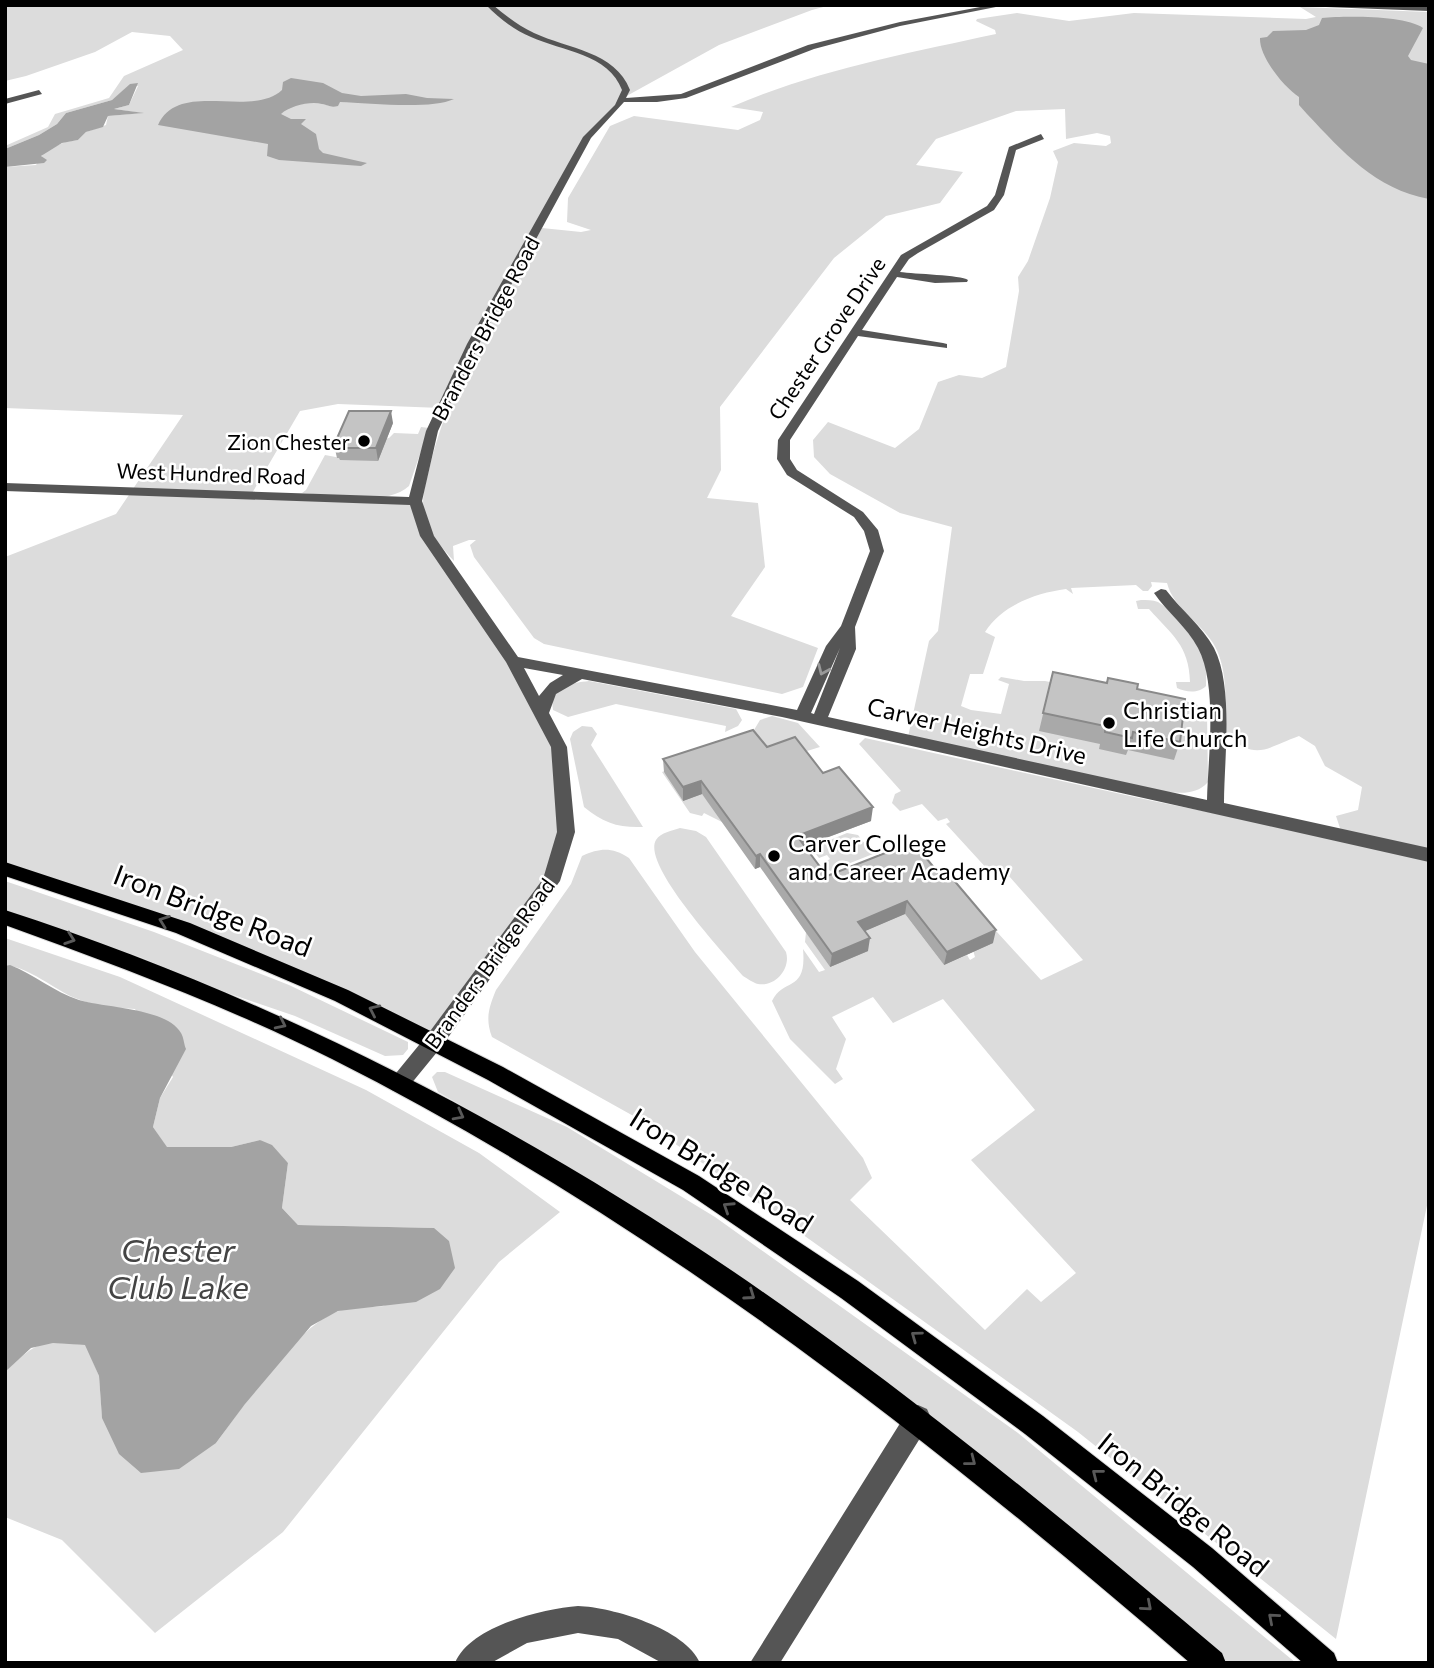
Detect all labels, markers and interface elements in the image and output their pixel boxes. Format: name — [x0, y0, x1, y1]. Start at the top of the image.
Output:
street label: Branders Bridge Road — [426, 232, 544, 424]
street label: Chester Grove Drive — [762, 252, 890, 424]
place label: Zion Chester — [227, 429, 350, 454]
marker: Zion Chester — [356, 433, 372, 449]
street label: West Hundred Road — [116, 457, 306, 489]
one-way arrow — [817, 663, 831, 675]
street label: Carver Heights Drive — [864, 691, 1090, 769]
place label: Christian Life Church — [1123, 695, 1247, 752]
marker: Christian Life Church — [1101, 715, 1117, 731]
place label: Carver College and Career Academy — [788, 828, 1010, 885]
marker: Carver College and Career Academy — [766, 848, 782, 864]
street label: Iron Bridge Road — [109, 857, 317, 963]
street label: Branders Bridge Road — [419, 873, 559, 1053]
one-way arrow — [159, 916, 171, 930]
one-way arrow — [64, 931, 76, 945]
one-way arrow — [368, 1005, 381, 1019]
one-way arrow — [274, 1016, 286, 1030]
street label: Iron Bridge Road — [624, 1100, 820, 1240]
one-way arrow — [452, 1107, 464, 1121]
one-way arrow — [723, 1203, 736, 1215]
water label: Chester Club Lake — [107, 1229, 249, 1306]
one-way arrow — [742, 1287, 755, 1299]
one-way arrow — [911, 1332, 923, 1344]
street label: Iron Bridge Road — [1092, 1425, 1276, 1583]
one-way arrow — [964, 1452, 976, 1465]
one-way arrow — [1092, 1469, 1104, 1482]
one-way arrow — [1138, 1598, 1151, 1610]
one-way arrow — [1268, 1614, 1281, 1626]

